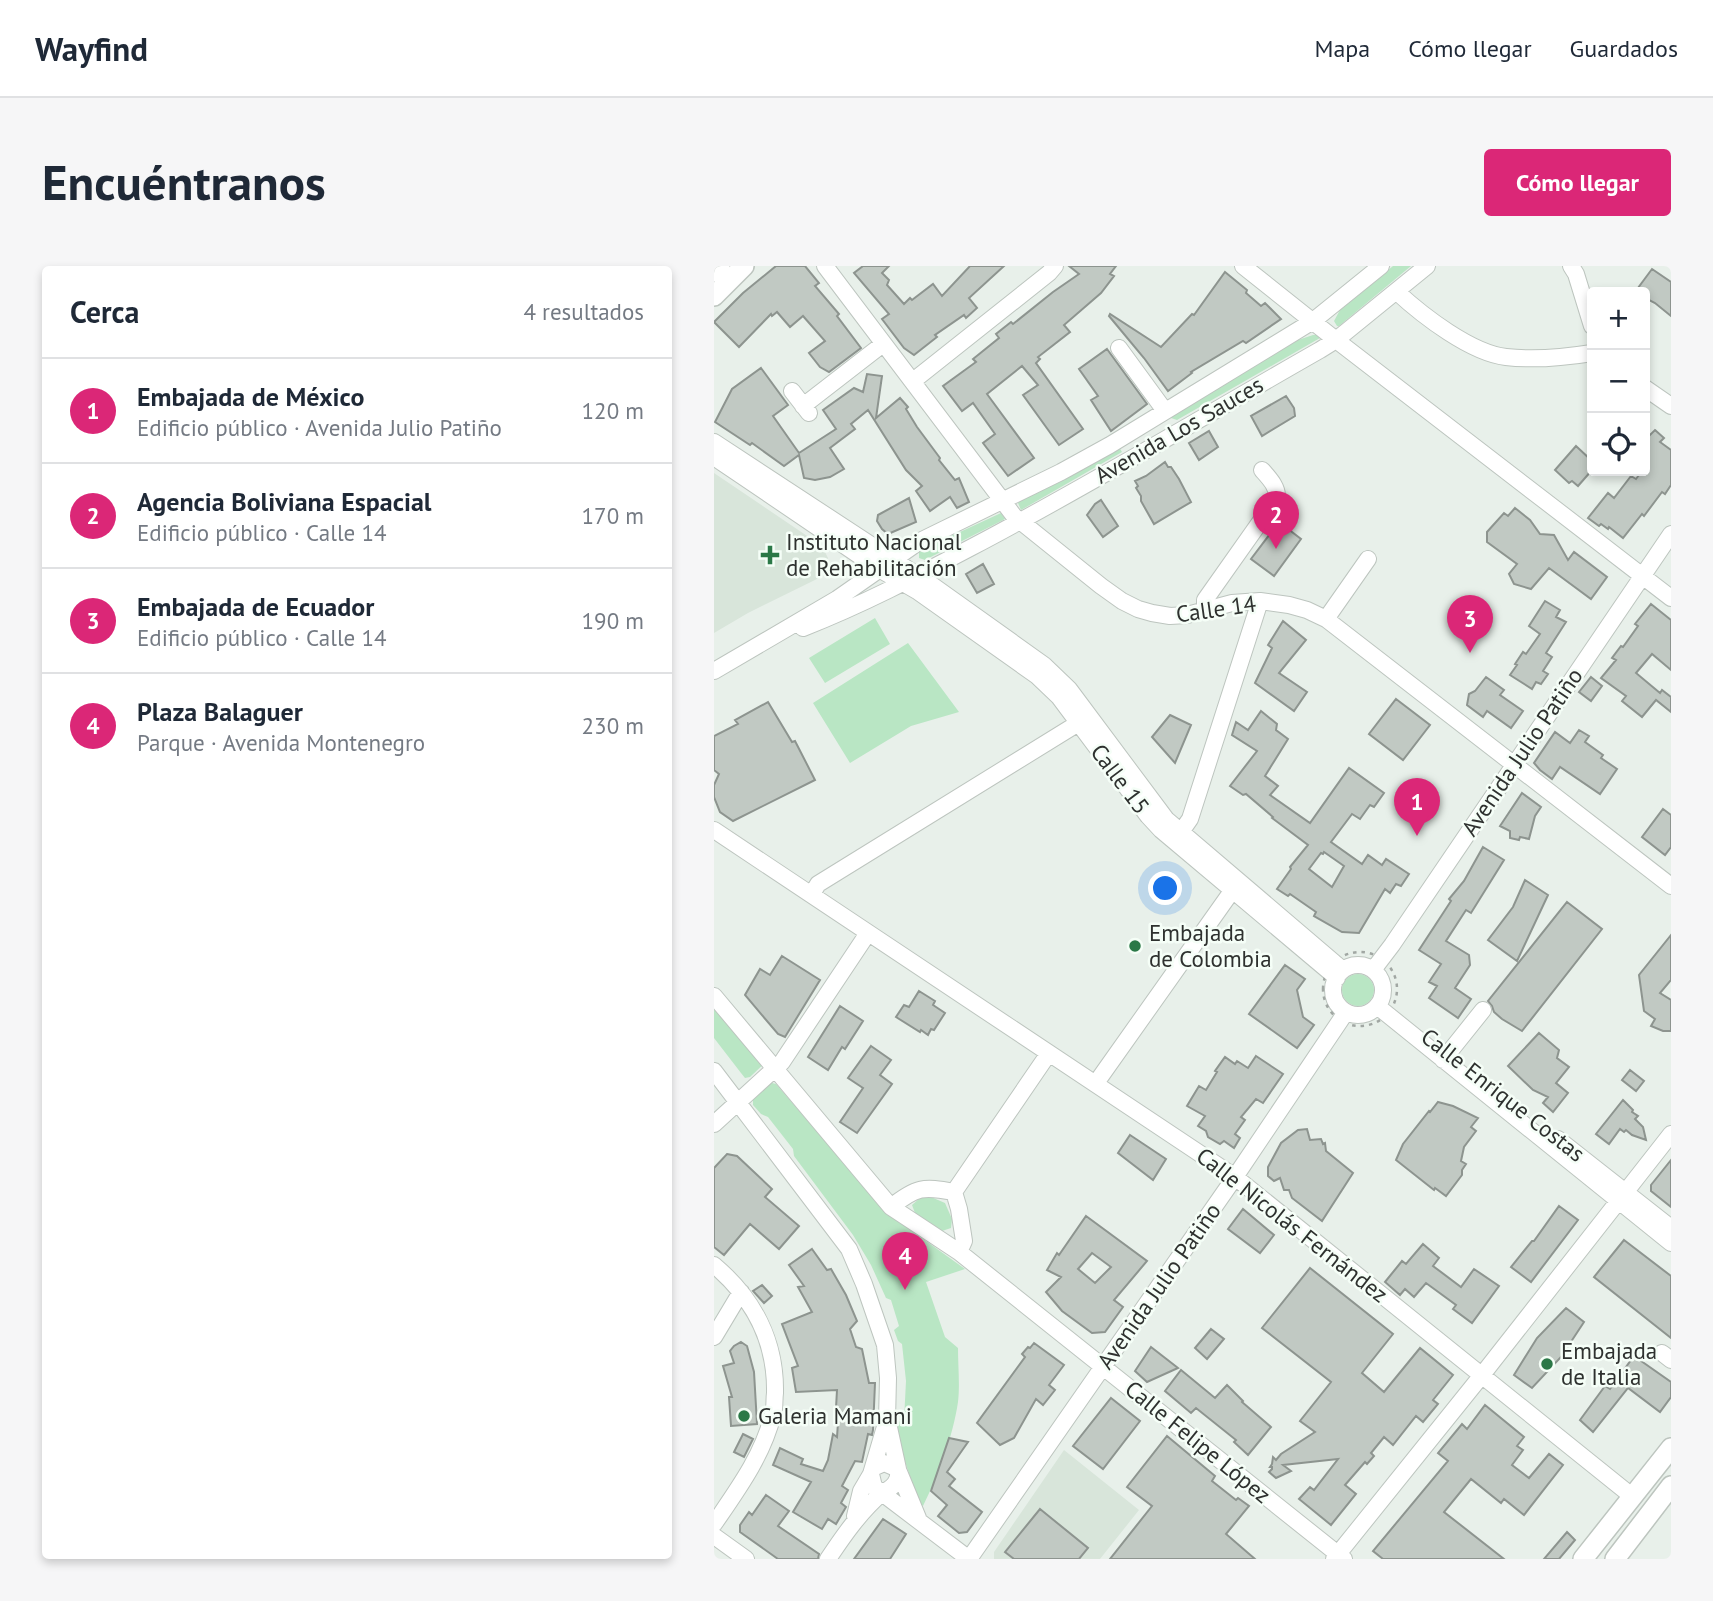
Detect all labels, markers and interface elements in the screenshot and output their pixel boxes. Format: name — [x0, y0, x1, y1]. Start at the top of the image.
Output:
text: Wayfind — [35, 27, 148, 70]
text: Mapa — [1314, 33, 1370, 64]
text: Cómo llegar — [1408, 33, 1532, 64]
text: Guardados — [1570, 33, 1678, 64]
button: Cómo llegar — [1484, 149, 1671, 216]
text: Encuéntranos — [42, 150, 326, 214]
map controls — [1587, 287, 1650, 476]
button: + — [1587, 287, 1650, 350]
text: Cerca — [70, 292, 139, 331]
text: 4 resultados — [523, 297, 644, 326]
button: − — [1587, 350, 1650, 413]
street label: Avenida Los Sauces — [1089, 370, 1268, 490]
text: Embajada de México — [137, 380, 364, 413]
text: 1 — [86, 396, 100, 425]
text: 120 m — [582, 396, 644, 425]
text: Edificio público · Avenida Julio Patiño — [137, 413, 502, 442]
button: locate — [1587, 413, 1650, 476]
text: Agencia Boliviana Espacial — [137, 485, 431, 518]
pin: 2 — [1253, 491, 1299, 549]
text: 2 — [86, 501, 100, 530]
text: 170 m — [582, 501, 644, 530]
text: Edificio público · Calle 14 — [137, 518, 387, 547]
place label: Instituto Nacional de Rehabilitación — [786, 527, 962, 582]
marker: Instituto Nacional de Rehabilitación — [760, 545, 780, 565]
street label: Calle 14 — [1174, 588, 1258, 628]
text: Embajada de Ecuador — [137, 590, 374, 623]
pin: 3 — [1447, 595, 1493, 653]
text: 3 — [86, 606, 100, 635]
text: 190 m — [582, 606, 644, 635]
text: Edificio público · Calle 14 — [137, 623, 387, 652]
street label: Avenida Julio Patiño — [1455, 662, 1589, 841]
text: Plaza Balaguer — [137, 695, 303, 728]
text: 4 — [86, 711, 100, 740]
text: 230 m — [582, 711, 644, 740]
text: Parque · Avenida Montenegro — [137, 728, 425, 757]
street label: Calle 15 — [1085, 738, 1156, 820]
pin: 1 — [1394, 778, 1440, 836]
your location — [1148, 871, 1182, 905]
place label: Embajada de Colombia — [1149, 918, 1272, 973]
marker: Embajada de Colombia — [1127, 938, 1143, 954]
street label: Calle Enrique Costas — [1416, 1022, 1591, 1168]
street label: Calle Nicolás Fernández — [1191, 1141, 1394, 1308]
street label: Avenida Julio Patiño — [1090, 1197, 1227, 1375]
pin: 4 — [882, 1232, 928, 1290]
place label: Embajada de Italia — [1561, 1336, 1657, 1391]
marker: Embajada de Italia — [1539, 1356, 1555, 1372]
street label: Calle Felipe López — [1120, 1374, 1277, 1509]
place label: Galeria Mamani — [758, 1401, 912, 1430]
marker: Galeria Mamani — [736, 1408, 752, 1424]

